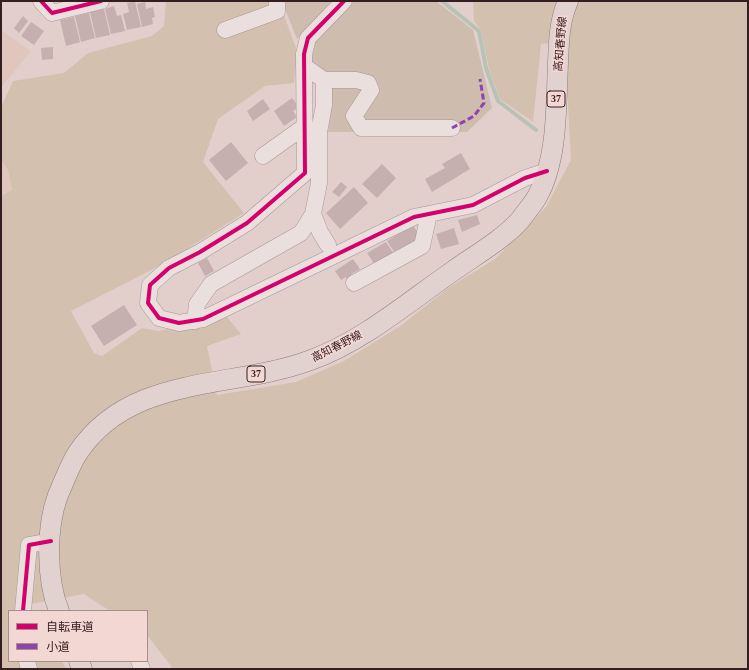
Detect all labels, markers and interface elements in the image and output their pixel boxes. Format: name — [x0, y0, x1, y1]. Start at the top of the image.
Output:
street label: 高知春野線 — [552, 16, 570, 72]
road number: 37 — [547, 91, 565, 107]
street label: 高知春野線 — [310, 329, 364, 365]
road number: 37 — [247, 366, 265, 382]
legend — [8, 610, 148, 662]
text: 自転車道 — [46, 620, 94, 634]
text: 小道 — [46, 640, 70, 654]

